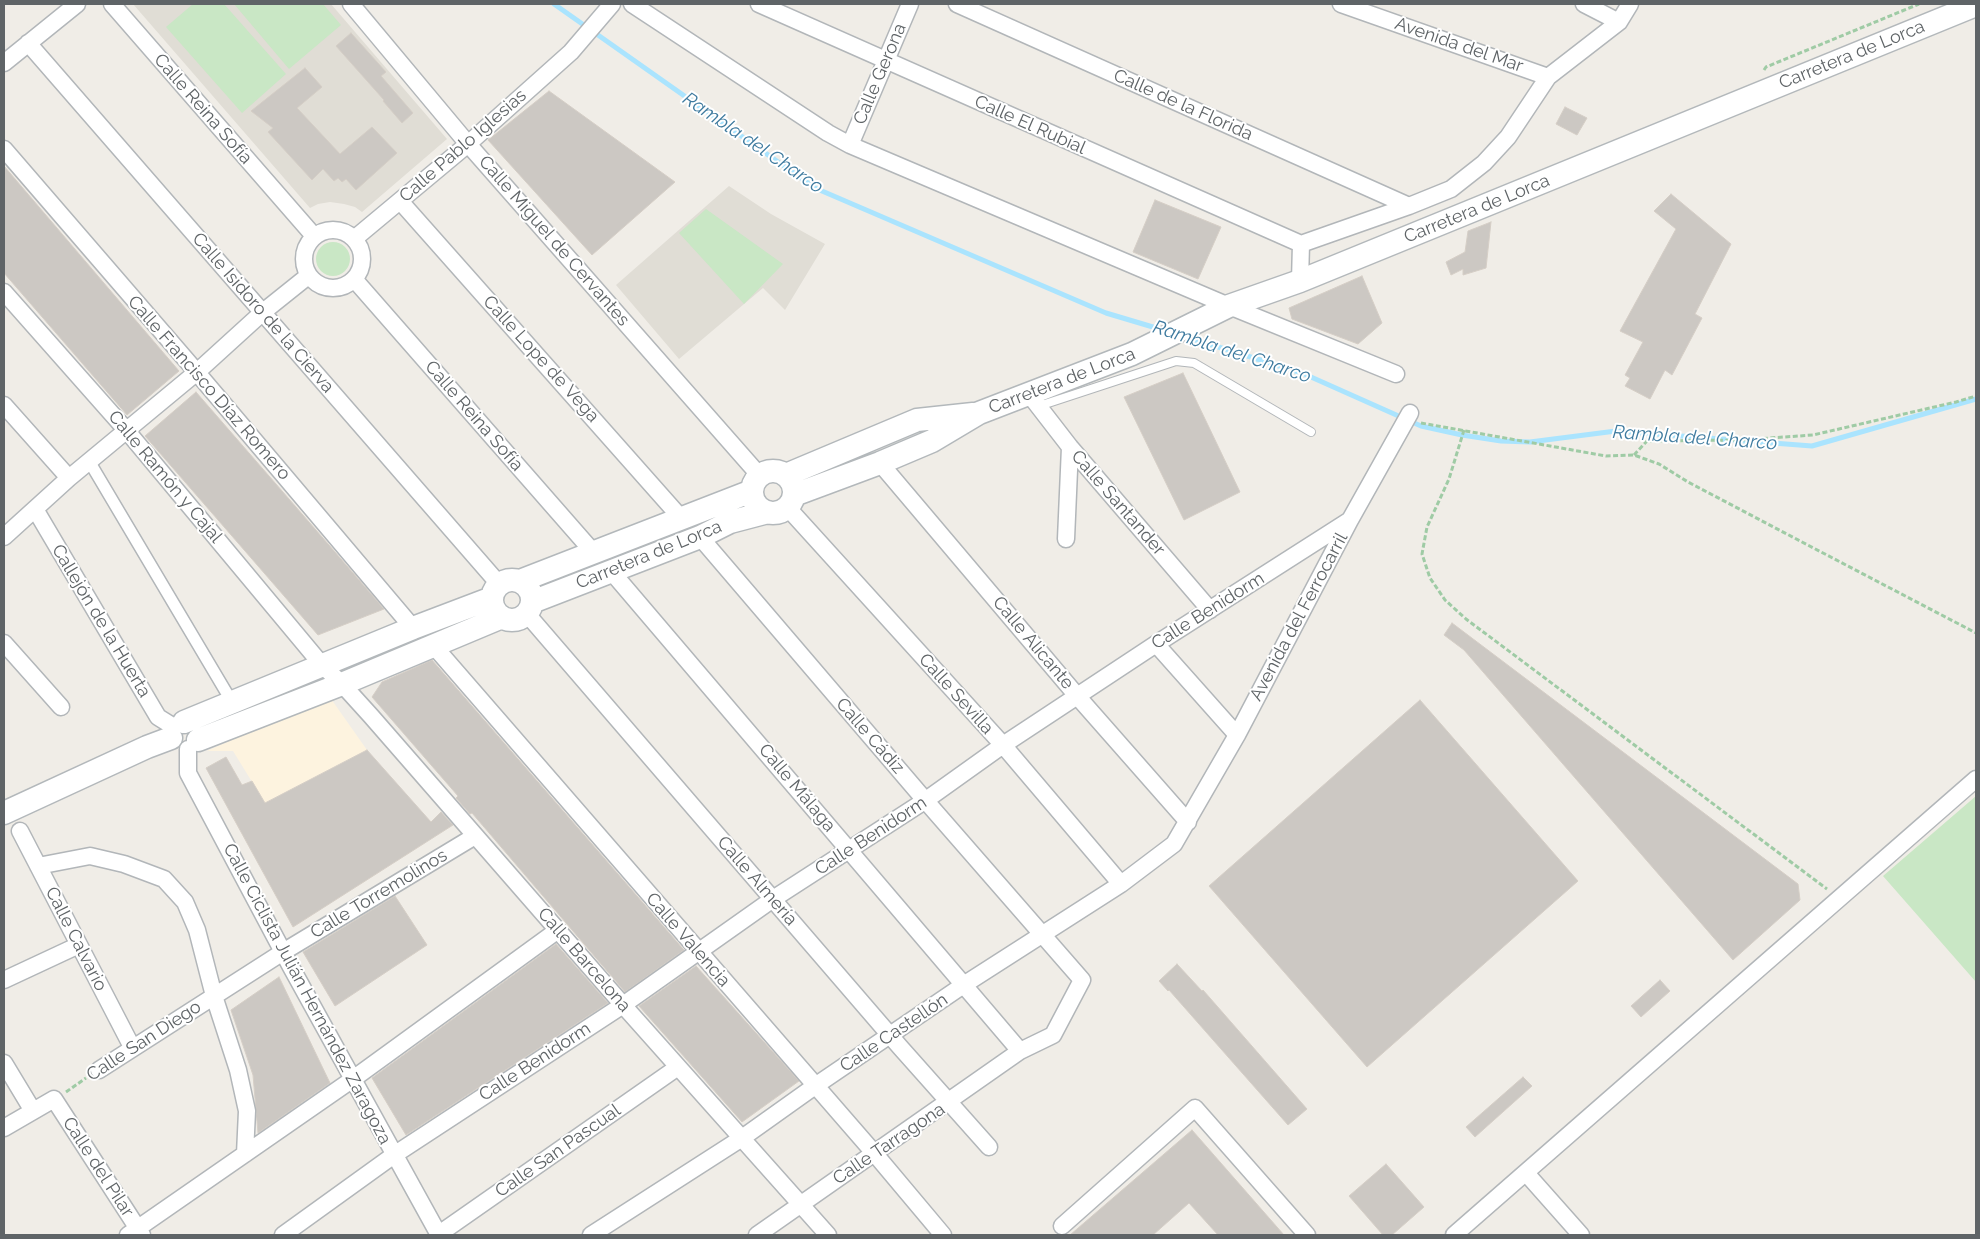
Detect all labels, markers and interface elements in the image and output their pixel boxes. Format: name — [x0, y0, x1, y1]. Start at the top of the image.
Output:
street label: Avenida del Mar — [1392, 13, 1526, 77]
street label: Carretera de Lorca — [1776, 16, 1928, 94]
street label: Calle Gerona — [849, 20, 911, 128]
street label: Calle Reina Sofía — [149, 49, 257, 169]
street label: Calle de la Florida — [1110, 65, 1256, 145]
street label: Calle Pablo Iglesias — [395, 85, 531, 207]
water label: Rambla del Charco — [678, 87, 828, 199]
street label: Calle El Rubial — [971, 91, 1089, 159]
street label: Calle Miguel de Cervantes — [474, 151, 634, 331]
street label: Carretera de Lorca — [1401, 170, 1553, 248]
street label: Calle Isidoro de la Cierva — [188, 228, 338, 398]
street label: Calle Francisco Díaz Romero — [123, 291, 295, 485]
street label: Calle Lope de Vega — [478, 291, 604, 427]
water label: Rambla del Charco — [1150, 316, 1314, 388]
street label: Carretera de Lorca — [986, 343, 1138, 419]
street label: Calle Reina Sofía — [420, 356, 528, 476]
street label: Calle Ramón y Cajal — [103, 406, 227, 548]
water label: Rambla del Charco — [1612, 421, 1778, 455]
street label: Calle Santander — [1066, 446, 1170, 560]
street label: Carretera de Lorca — [573, 516, 725, 594]
street label: Avenida del Ferrocarril — [1245, 529, 1353, 705]
street label: Callejón de la Huerta — [47, 541, 155, 701]
street label: Calle Benidorm — [1148, 568, 1268, 654]
street label: Calle Alicante — [988, 592, 1078, 694]
street label: Calle Sevilla — [914, 649, 998, 739]
street label: Calle Cádiz — [831, 694, 909, 778]
street label: Calle Málaga — [754, 740, 840, 836]
street label: Calle Benidorm — [811, 792, 931, 880]
street label: Calle Almería — [712, 832, 802, 930]
street label: Calle Ciclista Julián Hernández Zaragoza — [218, 840, 396, 1148]
street label: Calle Torremolinos — [307, 845, 451, 943]
street label: Calle Calvario — [41, 883, 111, 995]
street label: Calle Valencia — [641, 888, 735, 992]
street label: Calle Barcelona — [533, 903, 635, 1017]
street label: Calle Castellón — [836, 989, 952, 1077]
street label: Calle San Diego — [83, 996, 205, 1086]
street label: Calle Benidorm — [475, 1018, 595, 1106]
street label: Calle Tarragona — [829, 1099, 949, 1189]
street label: Calle San Pascual — [491, 1100, 625, 1202]
street label: Calle del Pilar — [58, 1113, 138, 1221]

